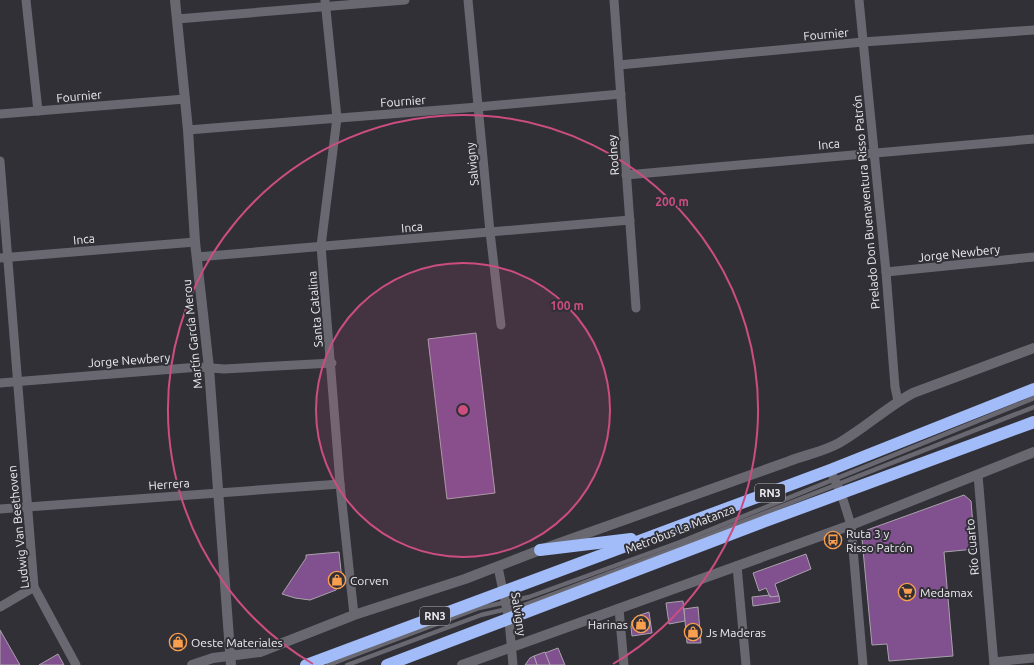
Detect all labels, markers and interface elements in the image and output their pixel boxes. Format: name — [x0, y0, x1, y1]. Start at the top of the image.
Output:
street label: Fournier — [803, 25, 850, 42]
street label: Fournier — [56, 87, 103, 104]
street label: Fournier — [380, 93, 427, 109]
street label: Prelado Don Buenaventura Risso Patrón — [850, 94, 882, 310]
street label: Rodney — [605, 134, 621, 176]
street label: Inca — [818, 137, 840, 151]
street label: Salvigny — [463, 141, 481, 186]
text: 200 m — [655, 195, 689, 208]
street label: Inca — [401, 220, 423, 234]
street label: Inca — [73, 232, 95, 246]
street label: Jorge Newbery — [917, 242, 1001, 264]
street label: Santa Catalina — [305, 270, 325, 348]
street label: Martín García Merou — [180, 279, 204, 389]
text: 100 m — [550, 299, 584, 312]
street label: Jorge Newbery — [87, 351, 171, 369]
centre of rings — [456, 403, 470, 417]
street label: Ludwig Van Beethoven — [5, 465, 31, 589]
street label: Herrera — [148, 476, 190, 492]
road number: RN3 — [755, 484, 785, 502]
street label: Metrobus La Matanza — [623, 502, 737, 556]
street label: Río Cuarto — [963, 518, 981, 576]
place label: Ruta 3 y Risso Patrón — [846, 527, 913, 554]
bus stop icon: Ruta 3 y Risso Patrón — [823, 530, 843, 550]
shop icon: Corven — [327, 570, 347, 590]
place label: Corven — [350, 574, 388, 587]
supermarket icon: Medamax — [897, 582, 917, 602]
place label: Medamax — [920, 586, 973, 599]
street label: Salvigny — [509, 591, 529, 637]
road number: RN3 — [420, 607, 450, 625]
shop icon: Harinas — [631, 614, 651, 634]
place label: Harinas — [588, 618, 628, 631]
shop icon: Js Maderas — [683, 622, 703, 642]
place label: Js Maderas — [706, 626, 766, 639]
shop icon: Oeste Materiales — [168, 632, 188, 652]
place label: Oeste Materiales — [191, 636, 283, 649]

